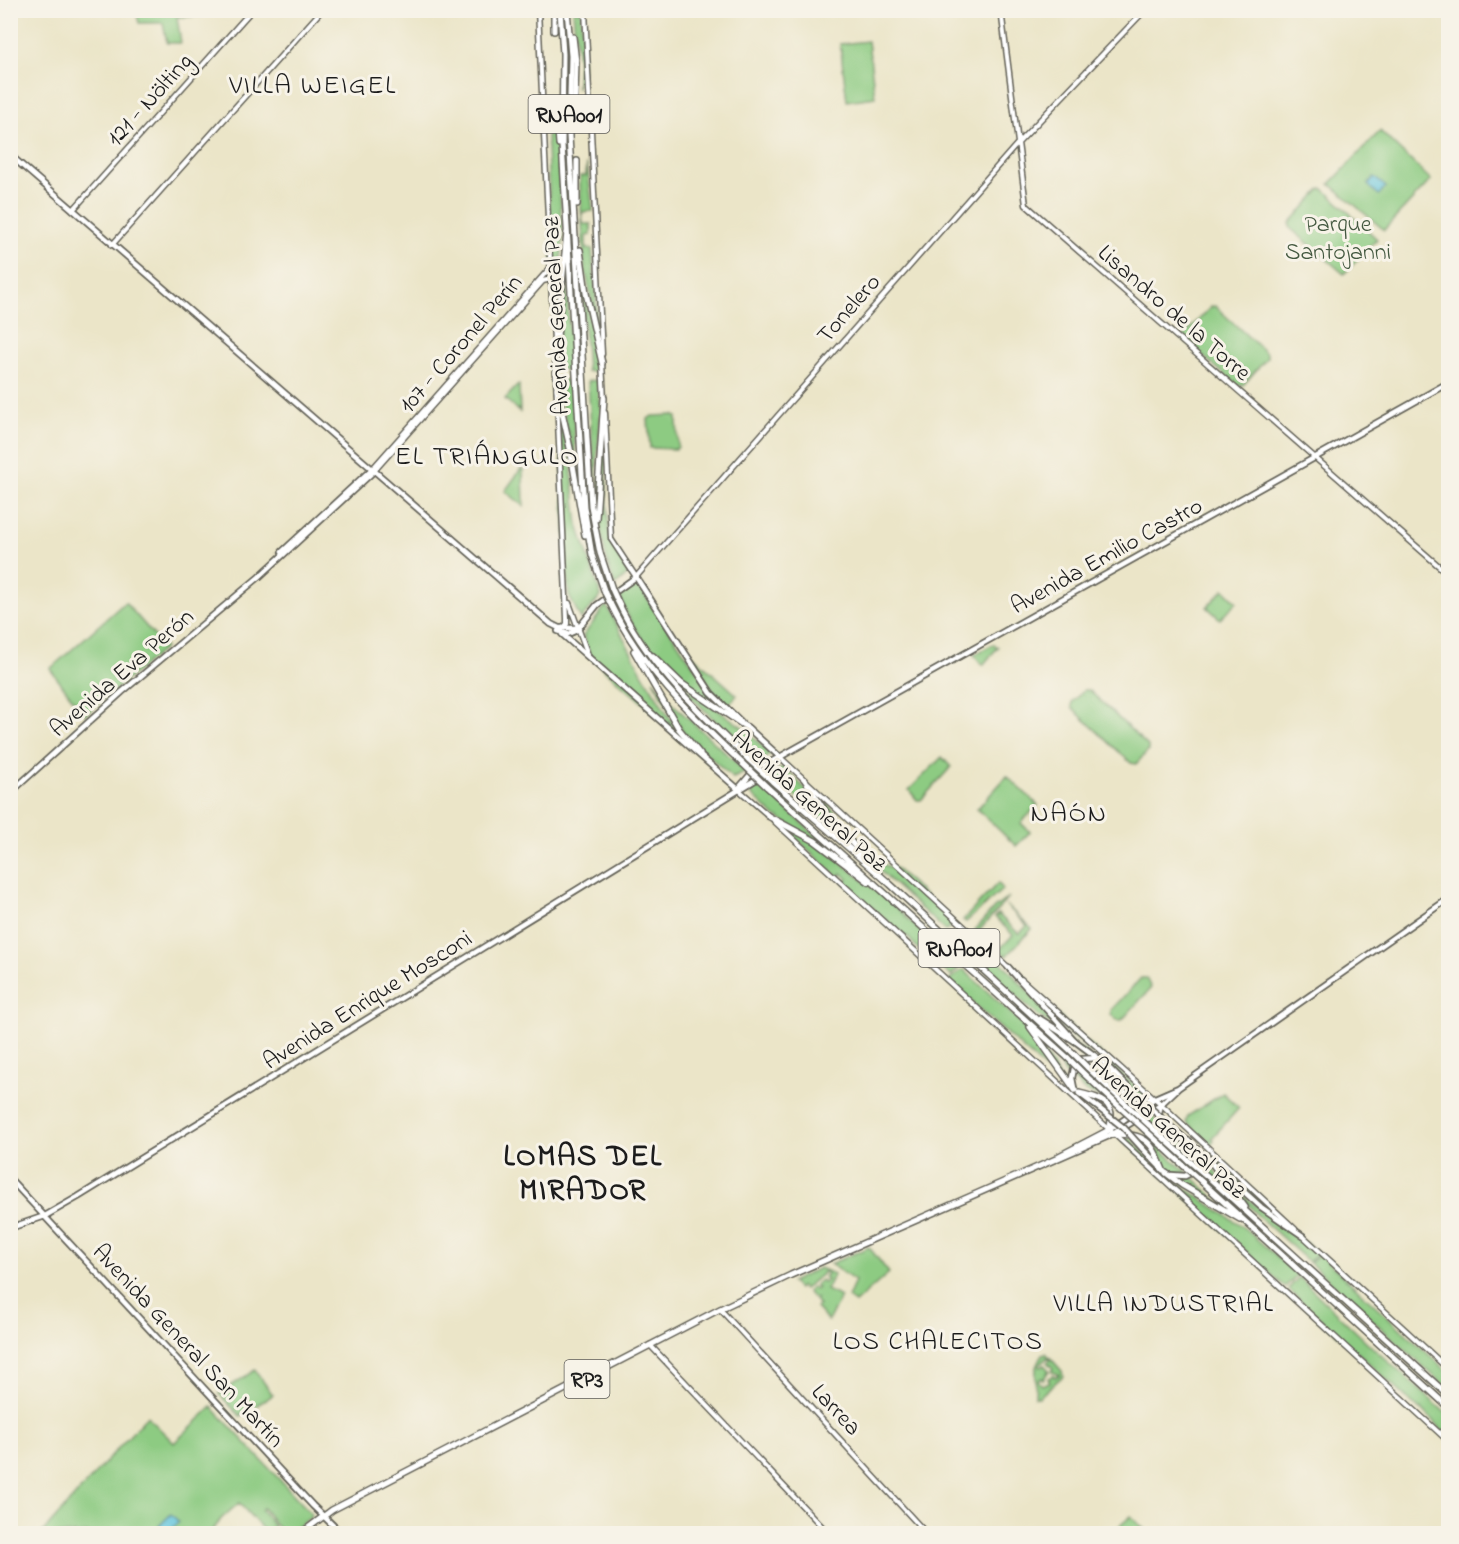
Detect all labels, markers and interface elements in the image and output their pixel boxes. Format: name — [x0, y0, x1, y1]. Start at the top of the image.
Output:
street label: 121 - Nölting — [99, 46, 202, 155]
district label: VILLA WEIGEL — [228, 67, 397, 106]
road number: RNA001 — [528, 95, 610, 133]
park label: Parque Santojanni — [1285, 208, 1391, 271]
street label: Avenida General Paz — [535, 215, 580, 416]
street label: Lisandro de la Torre — [1089, 237, 1258, 391]
street label: Tonelero — [810, 267, 890, 352]
street label: 107 - Coronel Perín — [392, 268, 532, 422]
district label: EL TRIÁNGULO — [395, 438, 579, 477]
street label: Avenida Emilio Castro — [1005, 490, 1210, 625]
street label: Avenida Eva Perón — [43, 601, 203, 747]
street label: Avenida General Paz — [723, 722, 894, 882]
district label: NAÓN — [1031, 795, 1107, 834]
street label: Avenida Enrique Mosconi — [257, 922, 480, 1080]
road number: RNA001 — [918, 929, 1000, 967]
street label: Avenida General Paz — [1082, 1049, 1253, 1209]
district label: LOMAS DEL MIRADOR — [503, 1136, 663, 1214]
street label: Avenida General San Martín — [83, 1237, 291, 1457]
district label: VILLA INDUSTRIAL — [1053, 1286, 1274, 1324]
district label: LOS CHALECITOS — [833, 1324, 1043, 1362]
road number: RP3 — [564, 1360, 610, 1398]
street label: Larrea — [802, 1377, 869, 1445]

